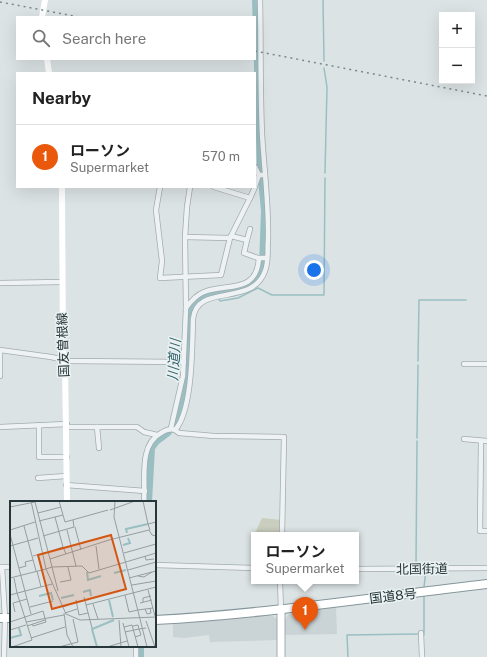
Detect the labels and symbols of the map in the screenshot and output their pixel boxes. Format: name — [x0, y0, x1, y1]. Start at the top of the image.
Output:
your location — [304, 260, 324, 280]
street label: 国友曽根線 — [54, 312, 72, 378]
water label: 川道川 — [165, 336, 184, 382]
inset map — [10, 501, 156, 647]
street label: 北国街道 — [396, 561, 448, 577]
street label: 国道8号 — [369, 586, 417, 606]
pin: 1 — [292, 597, 318, 630]

